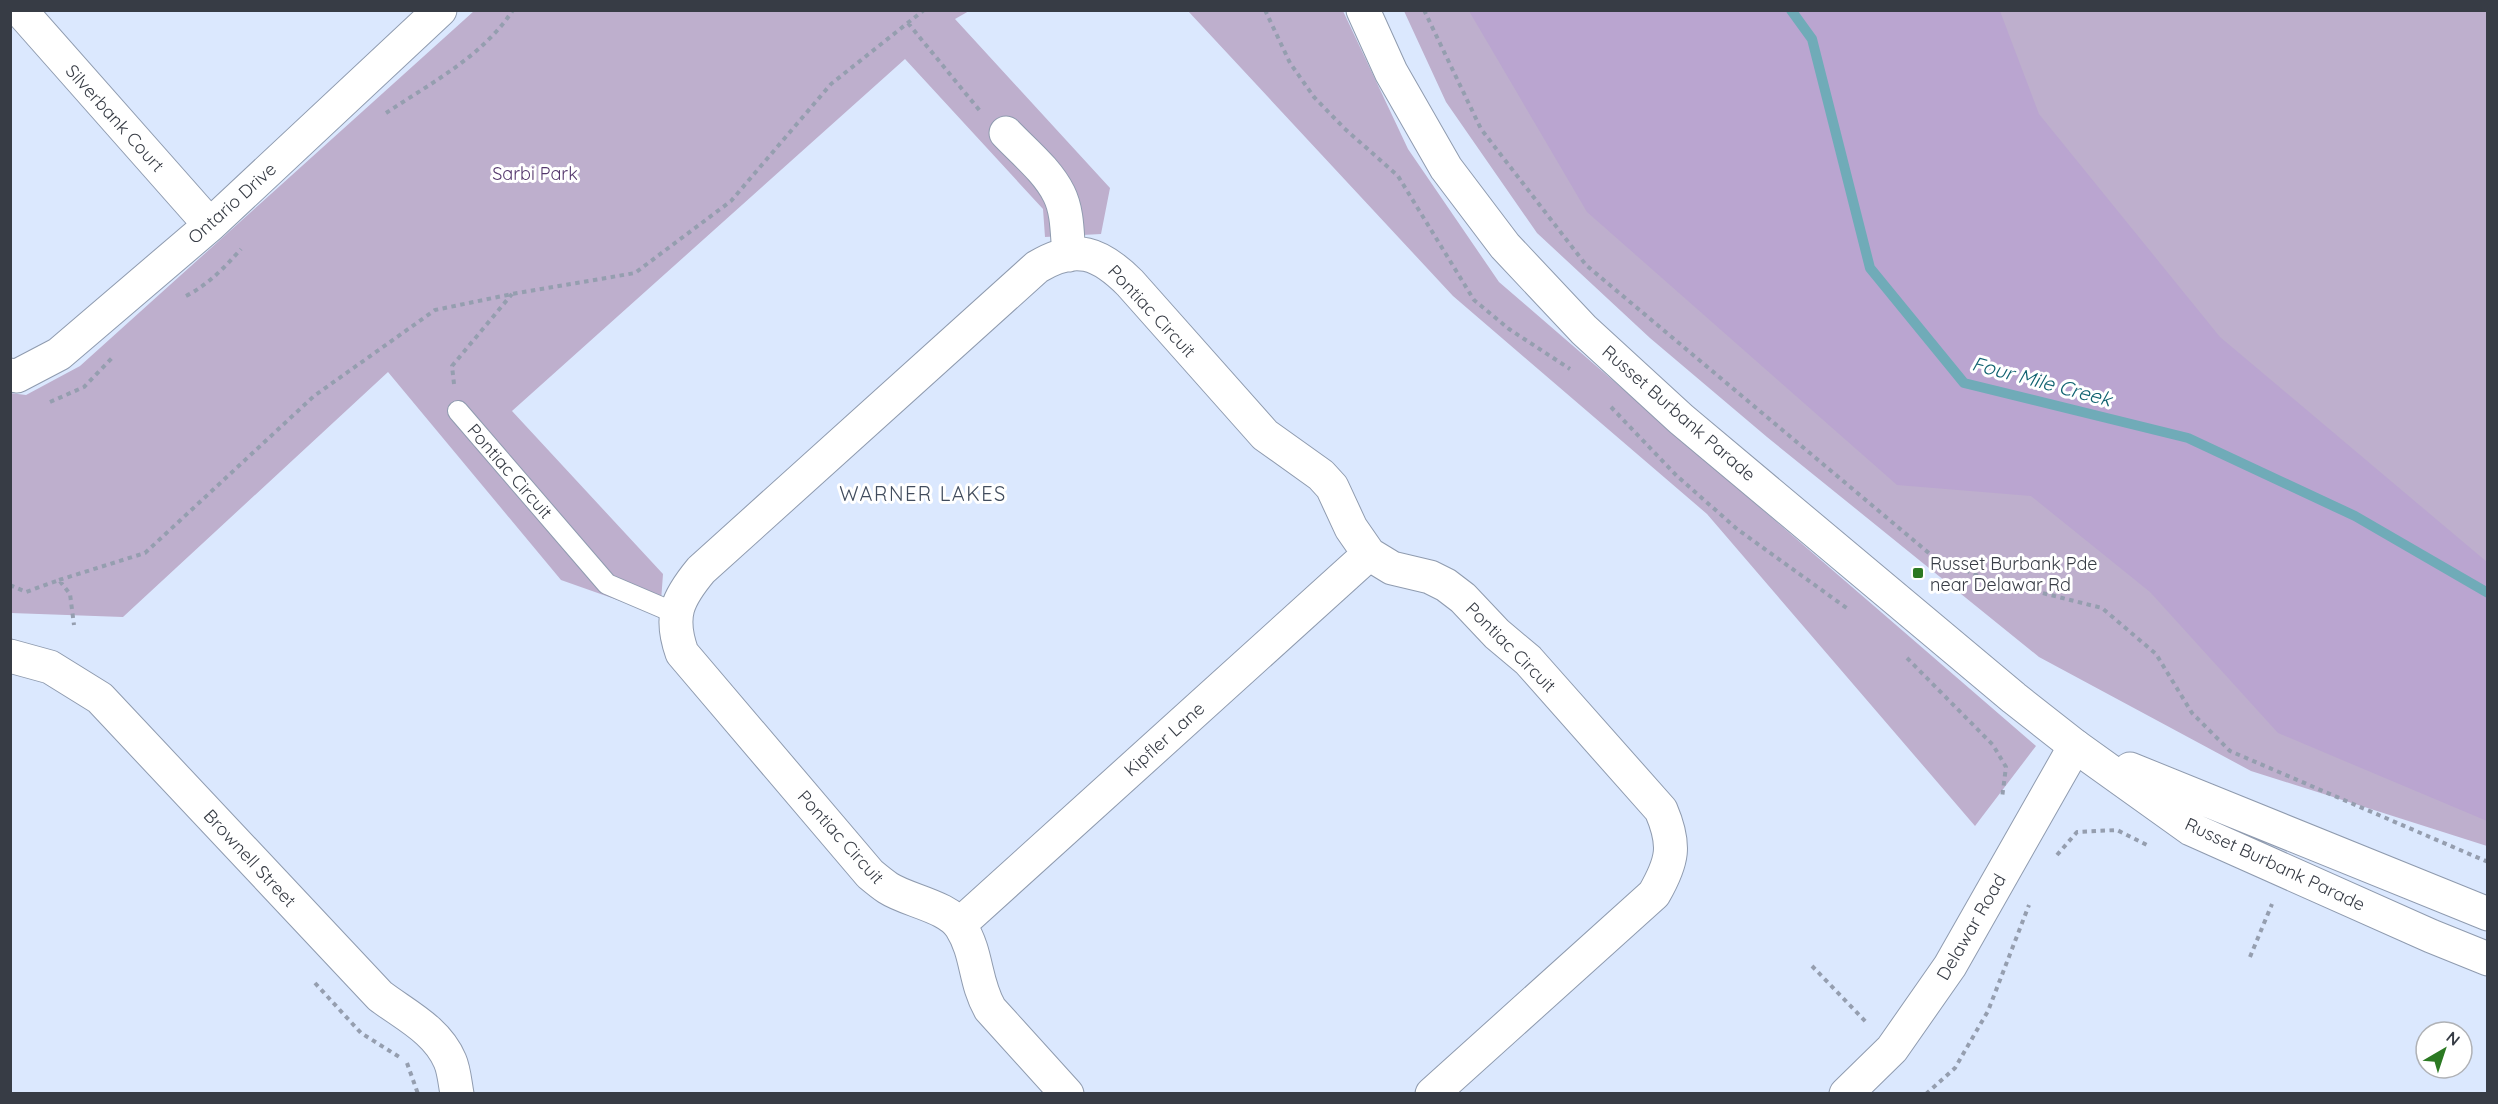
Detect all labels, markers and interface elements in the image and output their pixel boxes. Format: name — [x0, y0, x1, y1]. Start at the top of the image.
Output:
street label: Silverbank Court — [61, 59, 169, 177]
street label: Ontario Drive — [183, 157, 281, 249]
park label: Sarbi Park — [492, 162, 578, 185]
street label: Pontiac Circuit — [1103, 260, 1201, 362]
street label: Russet Burbank Parade — [1597, 340, 1761, 486]
water label: Four Mile Creek — [1970, 350, 2117, 412]
street label: Pontiac Circuit — [462, 419, 558, 523]
district label: WARNER LAKES — [839, 481, 1007, 506]
place label: Russet Burbank Pde near Delawar Rd — [1930, 552, 2097, 596]
marker: Russet Burbank Pde near Delawar Rd — [1911, 566, 1925, 580]
street label: Pontiac Circuit — [1461, 597, 1561, 697]
street label: Kipfler Lane — [1119, 697, 1209, 781]
street label: Pontiac Circuit — [793, 785, 889, 889]
street label: Brownell Street — [199, 804, 301, 912]
street label: Russet Burbank Parade — [2181, 812, 2369, 916]
street label: Delawar Road — [1931, 870, 2011, 984]
north arrow — [2414, 1020, 2474, 1080]
text: N — [2443, 1027, 2464, 1050]

